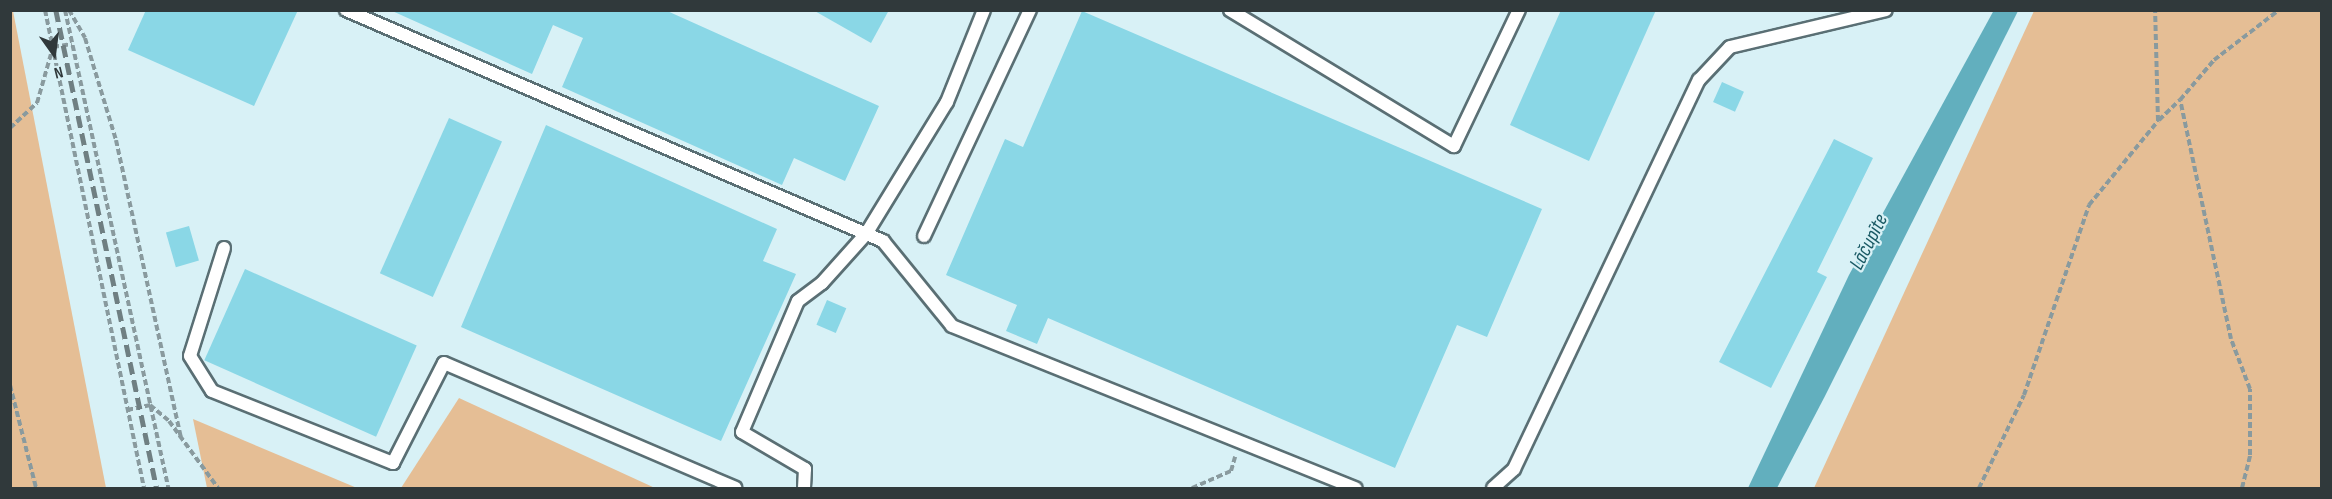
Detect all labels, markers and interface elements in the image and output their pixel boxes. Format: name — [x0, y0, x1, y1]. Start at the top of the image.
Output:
north arrow — [24, 24, 84, 84]
text: N — [52, 62, 65, 82]
water label: Lāčupīte — [1844, 210, 1894, 274]

